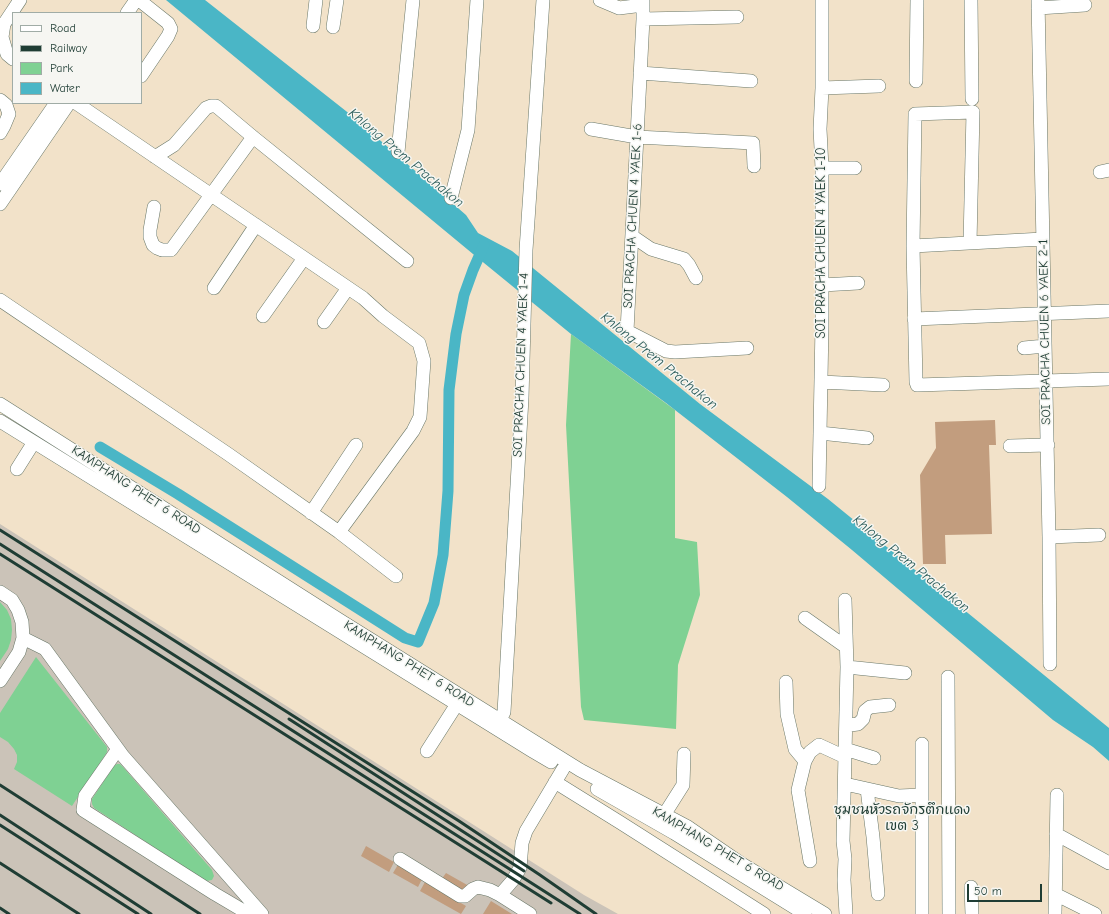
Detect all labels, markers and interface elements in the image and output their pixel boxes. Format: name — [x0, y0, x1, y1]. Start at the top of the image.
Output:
legend — [12, 12, 142, 104]
text: Road — [50, 21, 76, 35]
text: Railway — [50, 41, 87, 55]
text: Park — [50, 61, 73, 75]
text: Water — [50, 81, 80, 95]
water label: Khlong Prem Prachakon — [345, 105, 467, 211]
street label: SOI PRACHA CHUEN 4 YAEK 1-6 — [620, 123, 646, 309]
street label: SOI PRACHA CHUEN 4 YAEK 1-10 — [813, 147, 829, 339]
street label: SOI PRACHA CHUEN 6 YAEK 2-1 — [1036, 239, 1054, 425]
street label: SOI PRACHA CHUEN 4 YAEK 1-4 — [510, 273, 532, 457]
water label: Khlong Prem Prachakon — [597, 309, 721, 413]
street label: KAMPHANG PHET 6 ROAD — [68, 442, 204, 538]
water label: Khlong Prem Prachakon — [849, 512, 973, 616]
street label: KAMPHANG PHET 6 ROAD — [341, 617, 477, 711]
district label: ชุมชนหัวรถจักรตึกแดง เขต 3 — [834, 802, 970, 834]
street label: KAMPHANG PHET 6 ROAD — [649, 803, 787, 895]
scale bar — [969, 876, 1044, 902]
text: 50 m — [974, 884, 1002, 898]

